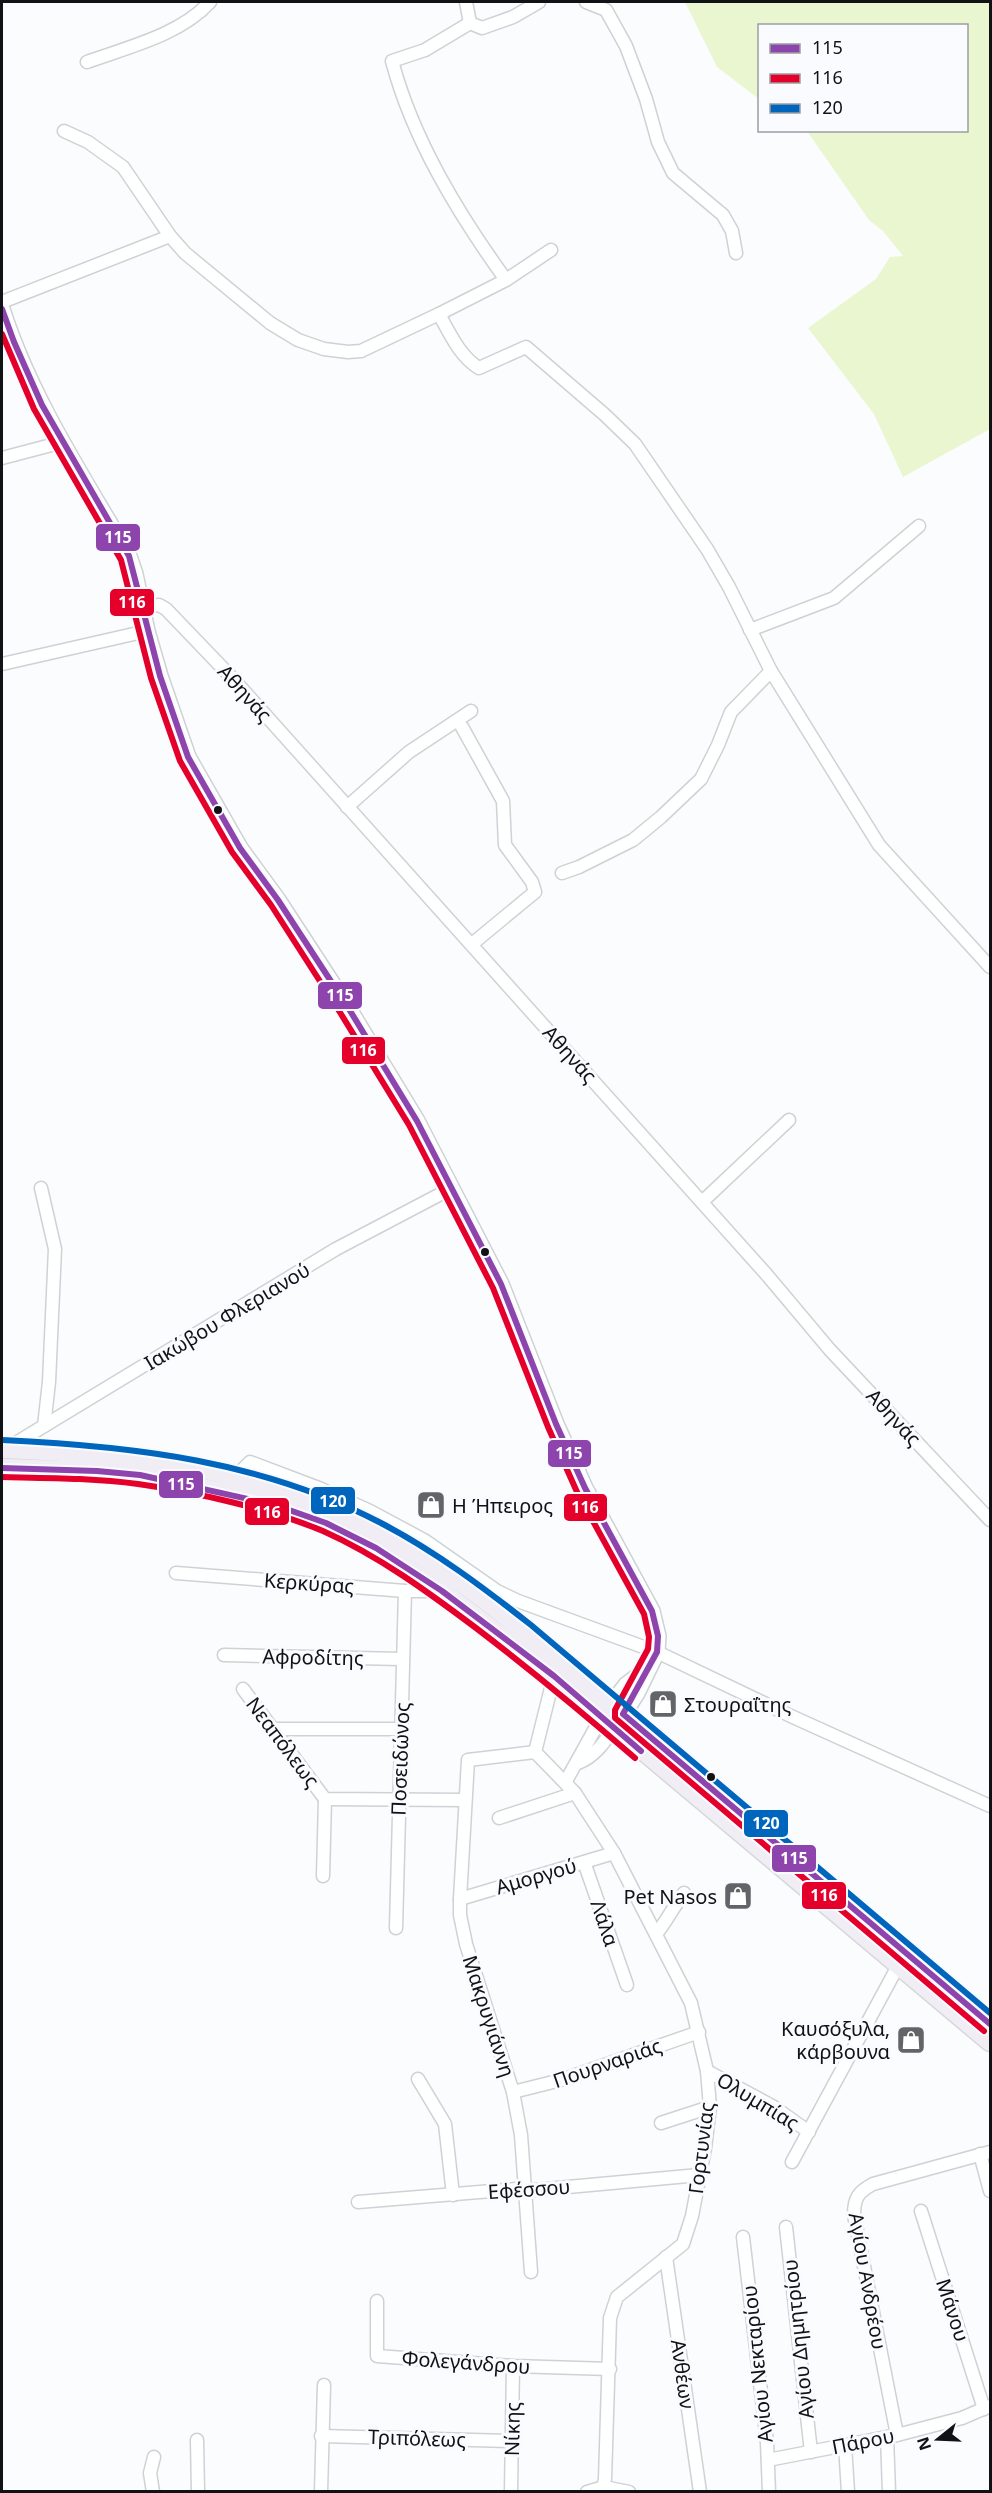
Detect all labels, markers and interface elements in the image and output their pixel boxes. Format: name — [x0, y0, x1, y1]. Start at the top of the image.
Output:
legend — [758, 24, 968, 132]
text: 115 — [812, 35, 843, 59]
text: 116 — [812, 65, 843, 89]
text: 120 — [812, 95, 843, 119]
line badge: 115 — [95, 523, 141, 552]
text: 115 — [104, 526, 132, 548]
line badge: 116 — [109, 588, 155, 617]
text: 116 — [118, 591, 146, 613]
street label: Αθηνάς — [212, 658, 278, 728]
unlabelled marker — [212, 804, 224, 816]
line badge: 115 — [317, 981, 363, 1010]
text: 115 — [326, 984, 354, 1006]
street label: Αθηνάς — [537, 1019, 603, 1089]
line badge: 116 — [341, 1036, 386, 1065]
text: 116 — [349, 1039, 377, 1061]
unlabelled marker — [479, 1246, 491, 1258]
street label: Ιακώβου Φλεριανού — [139, 1256, 315, 1376]
street label: Αθηνάς — [861, 1383, 928, 1452]
line badge: 115 — [547, 1439, 592, 1468]
text: 115 — [555, 1442, 583, 1464]
line badge: 115 — [158, 1470, 204, 1499]
text: 115 — [167, 1473, 195, 1495]
line badge: 120 — [310, 1486, 356, 1515]
shop icon: Η Ήπειρος — [415, 1489, 447, 1521]
text: 120 — [319, 1490, 347, 1512]
place label: Η Ήπειρος — [452, 1492, 553, 1519]
line badge: 116 — [563, 1493, 608, 1522]
text: 116 — [571, 1496, 599, 1518]
line badge: 116 — [244, 1497, 290, 1526]
text: 116 — [253, 1501, 281, 1523]
street label: Κερκύρας — [263, 1566, 355, 1600]
street label: Αφροδίτης — [262, 1643, 364, 1671]
shop icon: Στουραΐτης — [647, 1688, 679, 1720]
street label: Νεαπόλεως — [240, 1691, 326, 1793]
place label: Στουραΐτης — [684, 1691, 792, 1718]
street label: Ποσειδώνος — [385, 1702, 415, 1816]
unlabelled marker — [705, 1771, 717, 1783]
line badge: 120 — [743, 1809, 789, 1838]
text: 120 — [752, 1812, 780, 1834]
line badge: 115 — [771, 1844, 817, 1873]
text: 115 — [780, 1847, 808, 1869]
street label: Αμοργού — [492, 1852, 580, 1900]
shop icon: Pet Nasos — [722, 1880, 754, 1912]
line badge: 116 — [801, 1881, 847, 1910]
place label: Pet Nasos — [624, 1883, 717, 1910]
text: 116 — [810, 1884, 838, 1906]
street label: Λάλα — [585, 1896, 626, 1950]
street label: Μακρυγιάννη — [457, 1952, 521, 2080]
place label: Καυσόξυλα, κάρβουνα — [781, 2015, 891, 2065]
shop icon: Καυσόξυλα, κάρβουνα — [895, 2024, 927, 2056]
street label: Πουρναριάς — [549, 2032, 665, 2094]
street label: Ολυμπίας — [712, 2066, 804, 2136]
street label: Γορτυνίας — [682, 2100, 720, 2196]
street label: Εφέσσου — [487, 2173, 571, 2205]
street label: Αγίου Ανδρέου — [843, 2210, 893, 2352]
street label: Αγίου Δημητρίου — [776, 2258, 820, 2420]
street label: Μάνου — [930, 2275, 976, 2345]
street label: Αγίου Νεκταρίου — [735, 2284, 779, 2444]
street label: Ανθέων — [665, 2338, 701, 2410]
street label: Φολεγάνδρου — [401, 2344, 531, 2380]
street label: Νίκης — [498, 2401, 526, 2456]
north arrow — [908, 2409, 968, 2469]
street label: Πάρου — [829, 2422, 897, 2460]
street label: Τριπόλεως — [367, 2423, 467, 2453]
text: N — [911, 2434, 936, 2453]

